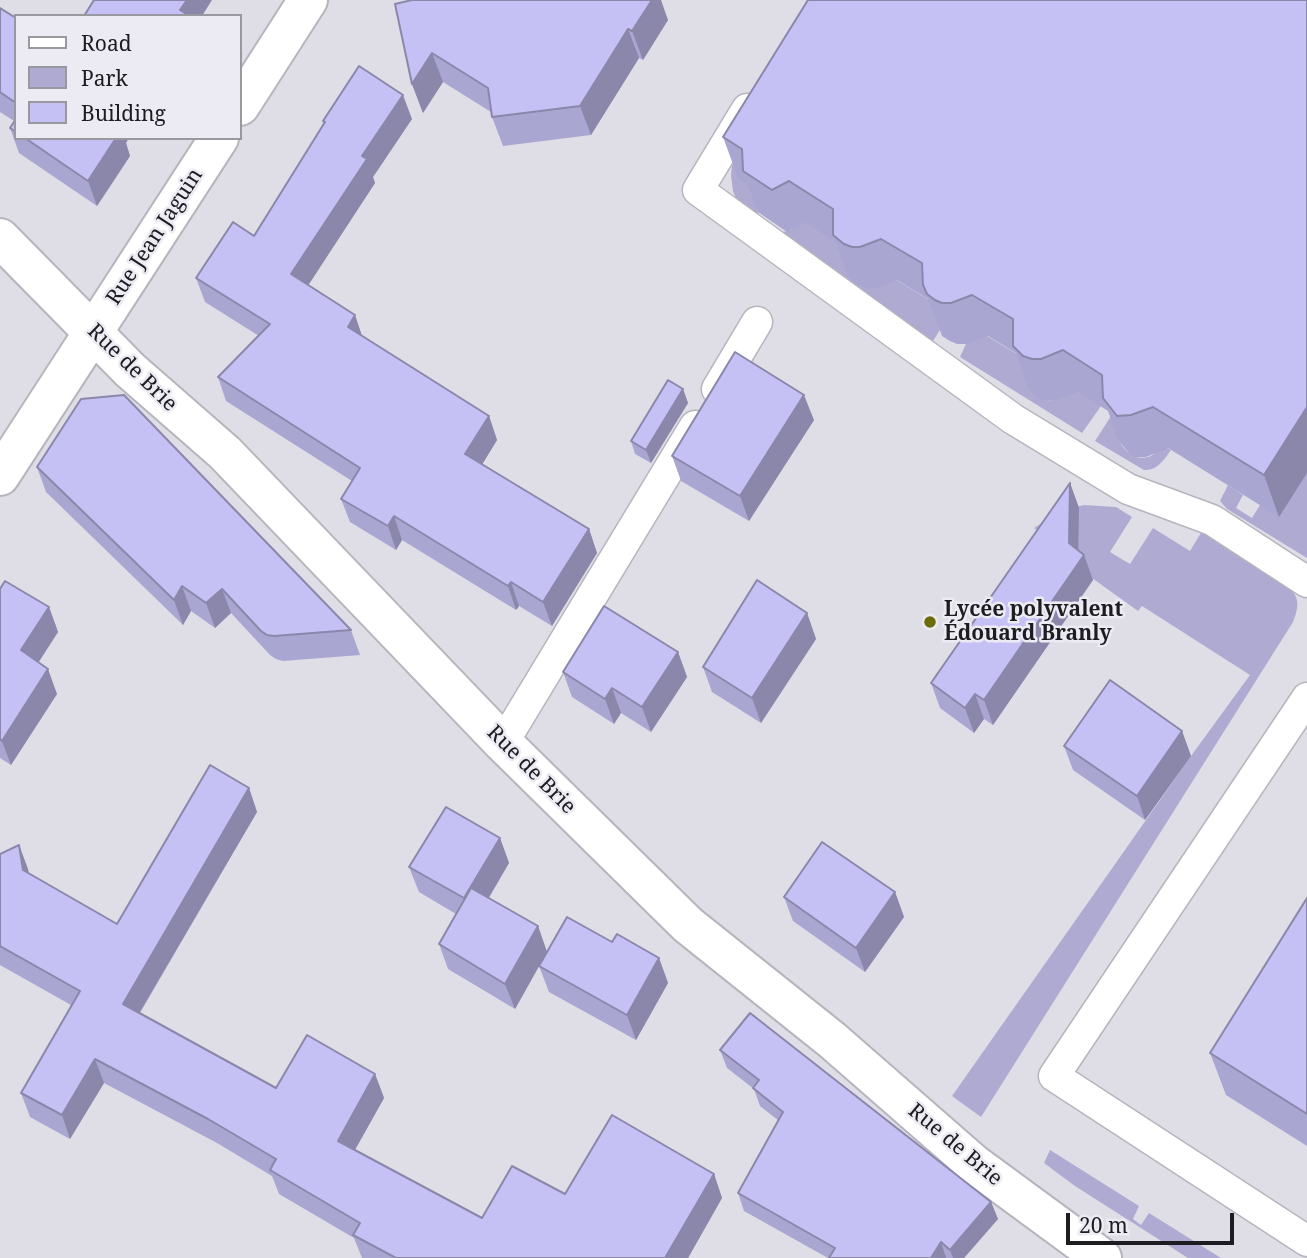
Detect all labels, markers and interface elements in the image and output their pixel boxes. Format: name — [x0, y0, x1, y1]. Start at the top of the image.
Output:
legend — [14, 14, 242, 140]
text: Road — [81, 29, 132, 57]
text: Park — [81, 64, 128, 92]
text: Building — [81, 99, 166, 127]
street label: Rue Jean Jaguin — [102, 164, 208, 310]
street label: Rue de Brie — [82, 319, 182, 417]
place label: Lycée polyvalent Édouard Branly — [944, 597, 1123, 647]
marker: Lycée polyvalent Édouard Branly — [922, 614, 938, 630]
street label: Rue de Brie — [481, 720, 581, 820]
street label: Rue de Brie — [903, 1098, 1007, 1192]
scale bar — [1069, 1198, 1237, 1242]
text: 20 m — [1079, 1211, 1128, 1239]

